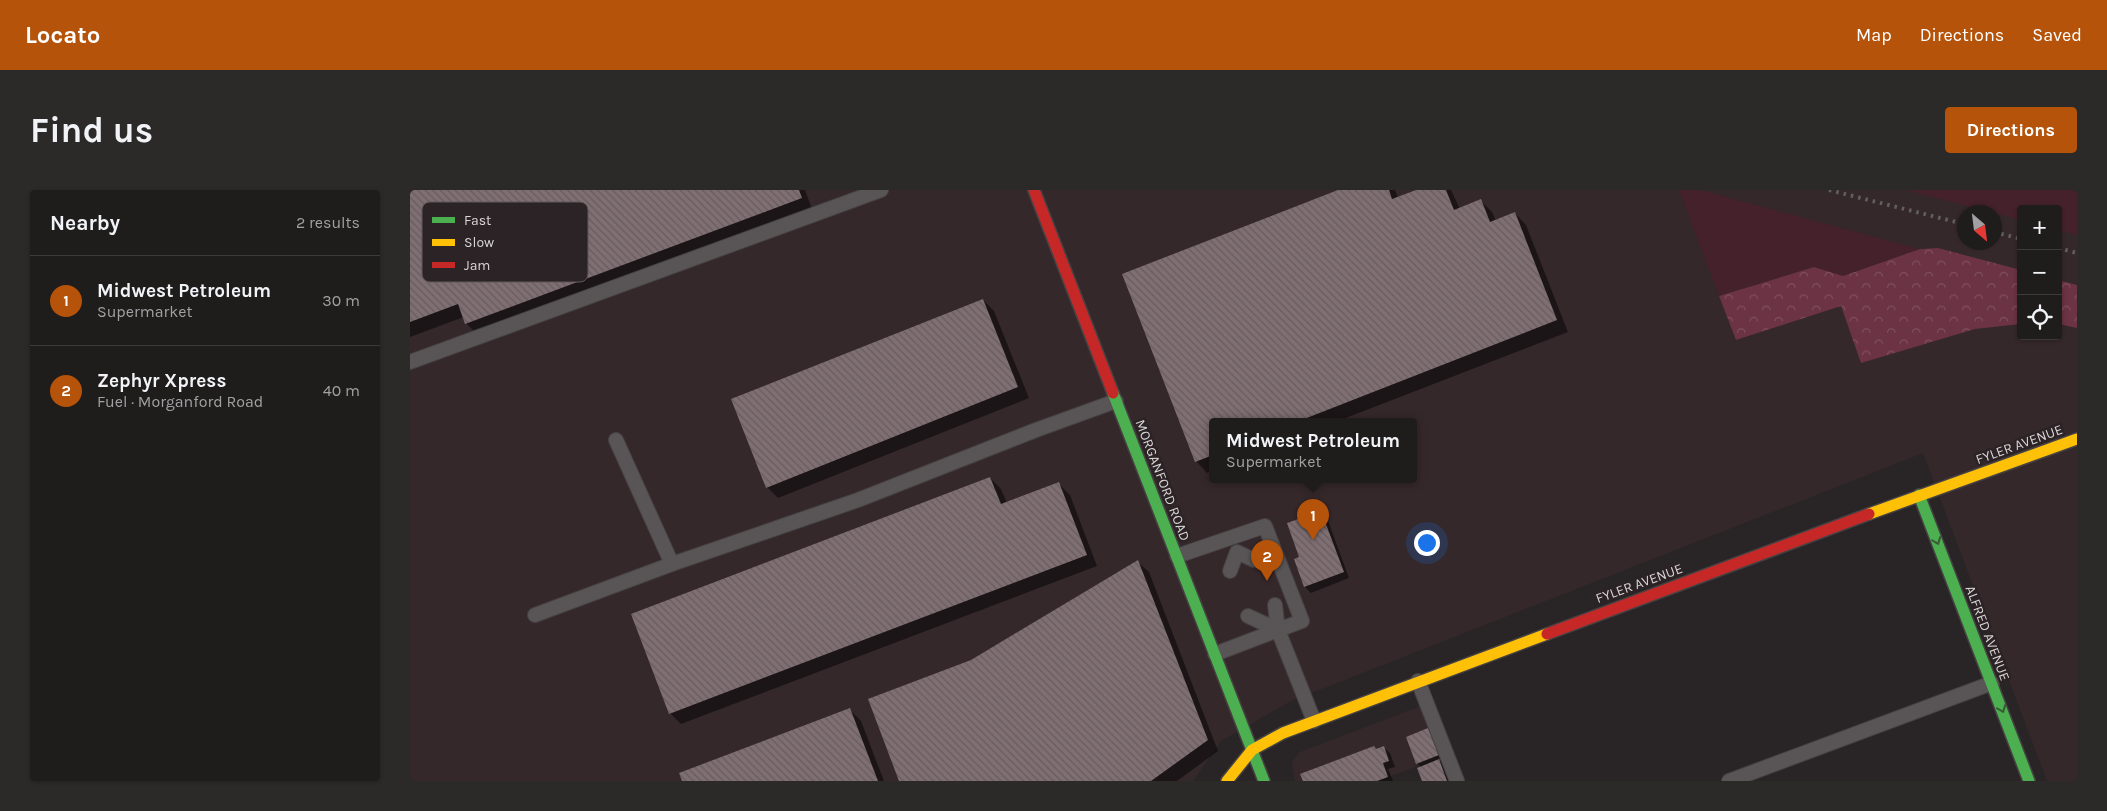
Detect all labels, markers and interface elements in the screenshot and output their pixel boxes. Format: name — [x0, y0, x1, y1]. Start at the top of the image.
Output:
text: Locato — [25, 21, 100, 49]
text: Map — [1856, 24, 1892, 46]
text: Directions — [1920, 24, 2004, 46]
text: Saved — [2032, 24, 2082, 46]
button: Directions — [1945, 107, 2077, 153]
text: Find us — [30, 110, 153, 151]
legend — [422, 202, 588, 282]
north arrow — [1957, 205, 2002, 250]
map controls — [2017, 205, 2062, 340]
button: + — [2017, 205, 2062, 250]
text: Nearby — [50, 211, 120, 235]
text: Fast — [464, 212, 491, 229]
text: 2 results — [296, 213, 360, 232]
text: Slow — [464, 234, 494, 251]
button: − — [2017, 250, 2062, 295]
text: Jam — [464, 257, 490, 274]
text: Midwest Petroleum — [97, 280, 271, 302]
text: 1 — [63, 291, 69, 310]
text: 30 m — [322, 291, 360, 310]
button: locate — [2017, 295, 2062, 340]
text: Supermarket — [97, 302, 193, 321]
text: Zephyr Xpress — [97, 370, 226, 392]
text: 2 — [61, 381, 71, 400]
text: 40 m — [323, 381, 360, 400]
text: Fuel · Morganford Road — [97, 392, 263, 411]
street label: MORGANFORD ROAD — [1132, 417, 1193, 543]
popup — [1209, 418, 1417, 483]
street label: FYLER AVENUE — [1973, 421, 2065, 468]
text: Midwest Petroleum — [1226, 430, 1400, 452]
text: Supermarket — [1226, 452, 1322, 471]
pin: 1 — [1297, 499, 1329, 540]
your location — [1414, 530, 1440, 556]
one-way arrow — [1931, 536, 1941, 545]
pin: 2 — [1251, 540, 1283, 581]
street label: FYLER AVENUE — [1593, 560, 1685, 607]
street label: ALFRED AVENUE — [1962, 583, 2014, 683]
one-way arrow — [1995, 704, 2006, 713]

